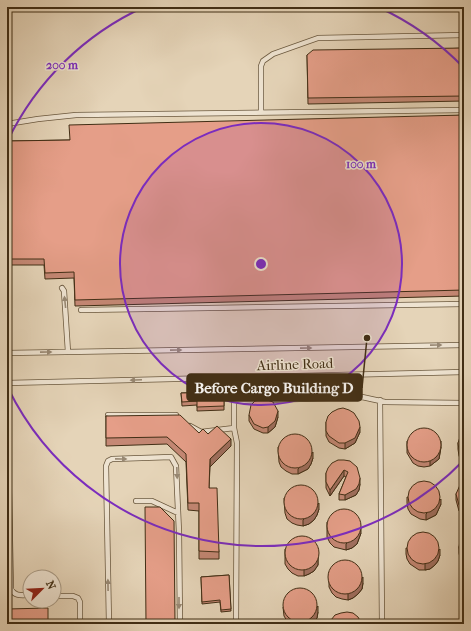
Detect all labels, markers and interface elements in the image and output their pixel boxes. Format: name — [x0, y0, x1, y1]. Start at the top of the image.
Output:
text: 200 m — [46, 58, 79, 72]
text: 100 m — [346, 157, 377, 171]
centre of rings — [254, 257, 268, 271]
one-way arrow — [62, 296, 69, 308]
one-way arrow — [430, 342, 443, 348]
one-way arrow — [300, 344, 312, 351]
one-way arrow — [170, 347, 183, 353]
one-way arrow — [40, 349, 53, 355]
street label: Airline Road — [256, 355, 334, 374]
callout: Before Cargo Building D — [187, 374, 362, 401]
one-way arrow — [130, 376, 142, 383]
text: Before Cargo Building D — [194, 379, 354, 397]
one-way arrow — [115, 456, 128, 462]
one-way arrow — [173, 467, 180, 479]
north arrow — [22, 569, 62, 609]
text: N — [43, 579, 59, 592]
one-way arrow — [105, 579, 112, 591]
one-way arrow — [176, 597, 182, 610]

